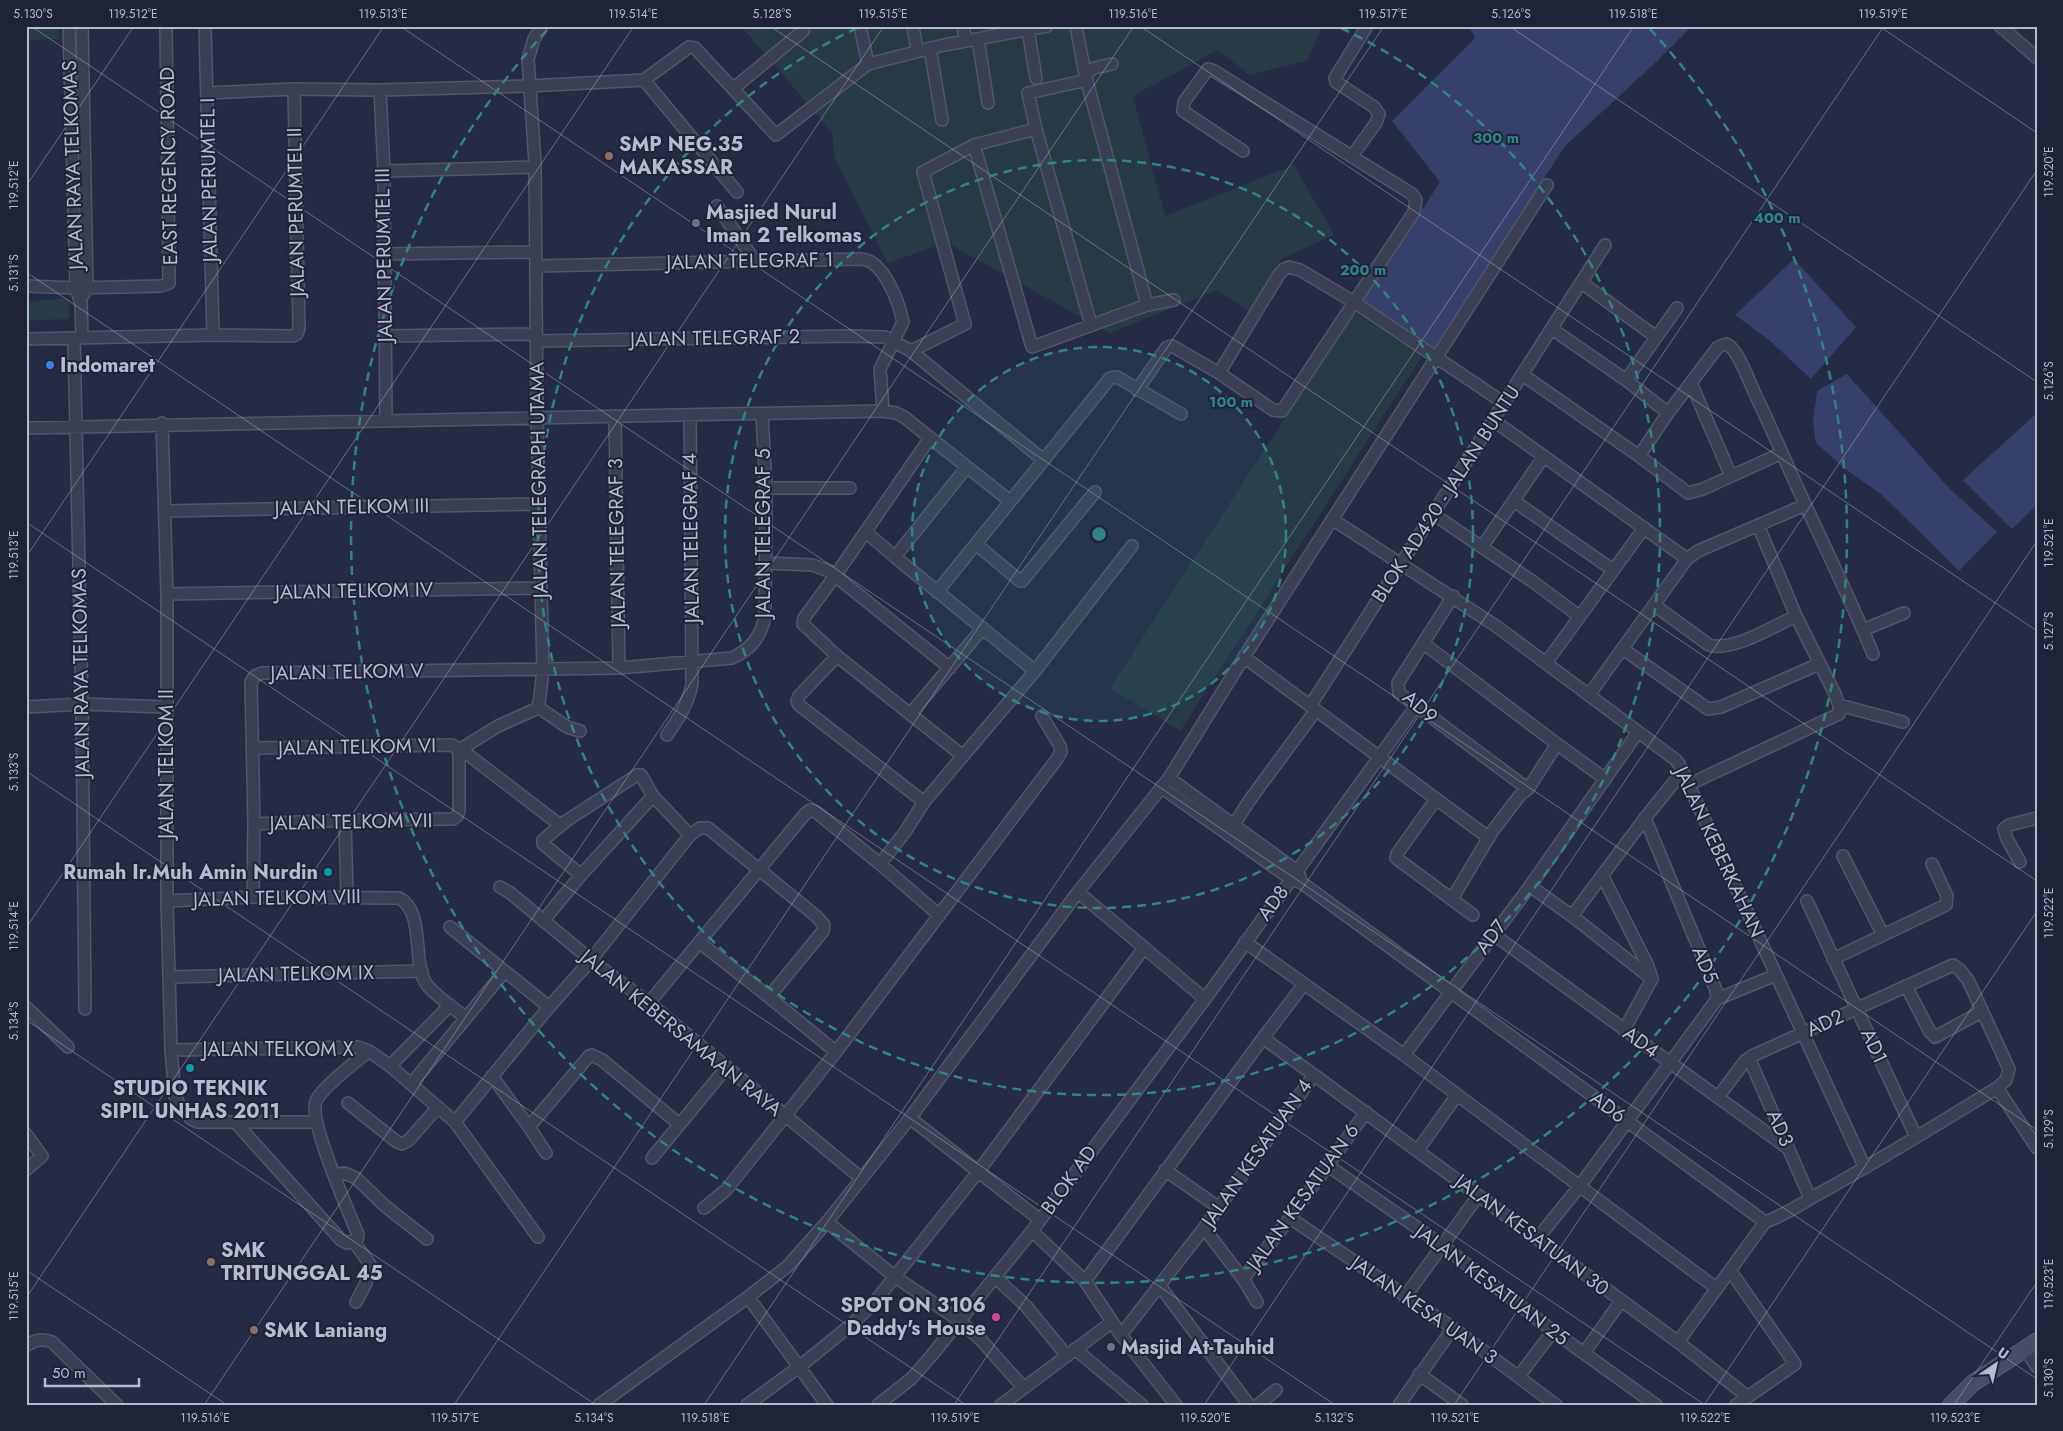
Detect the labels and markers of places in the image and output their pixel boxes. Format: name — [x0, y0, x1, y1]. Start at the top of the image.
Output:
place label: SMP NEG.35 MAKASSAR — [619, 130, 743, 182]
marker: SMP NEG.35 MAKASSAR — [603, 150, 615, 162]
place label: Masjied Nurul Iman 2 Telkomas — [706, 198, 862, 250]
marker: Masjied Nurul Iman 2 Telkomas — [690, 217, 702, 229]
place label: Indomaret — [60, 351, 156, 380]
marker: Indomaret — [44, 359, 56, 371]
centre of rings — [1090, 525, 1108, 543]
place label: Rumah Ir.Muh Amin Nurdin — [63, 858, 318, 887]
marker: Rumah Ir.Muh Amin Nurdin — [322, 866, 334, 878]
marker: STUDIO TEKNIK SIPIL UNHAS 2011 — [184, 1062, 196, 1074]
place label: STUDIO TEKNIK SIPIL UNHAS 2011 — [100, 1074, 280, 1126]
place label: SMK TRITUNGGAL 45 — [221, 1236, 383, 1288]
marker: SMK TRITUNGGAL 45 — [205, 1256, 217, 1268]
place label: SPOT ON 3106 Daddy's House — [840, 1291, 986, 1343]
marker: SPOT ON 3106 Daddy's House — [990, 1311, 1002, 1323]
place label: SMK Laniang — [264, 1316, 387, 1345]
marker: SMK Laniang — [248, 1324, 260, 1336]
place label: Masjid At-Tauhid — [1121, 1333, 1274, 1362]
marker: Masjid At-Tauhid — [1105, 1341, 1117, 1353]

